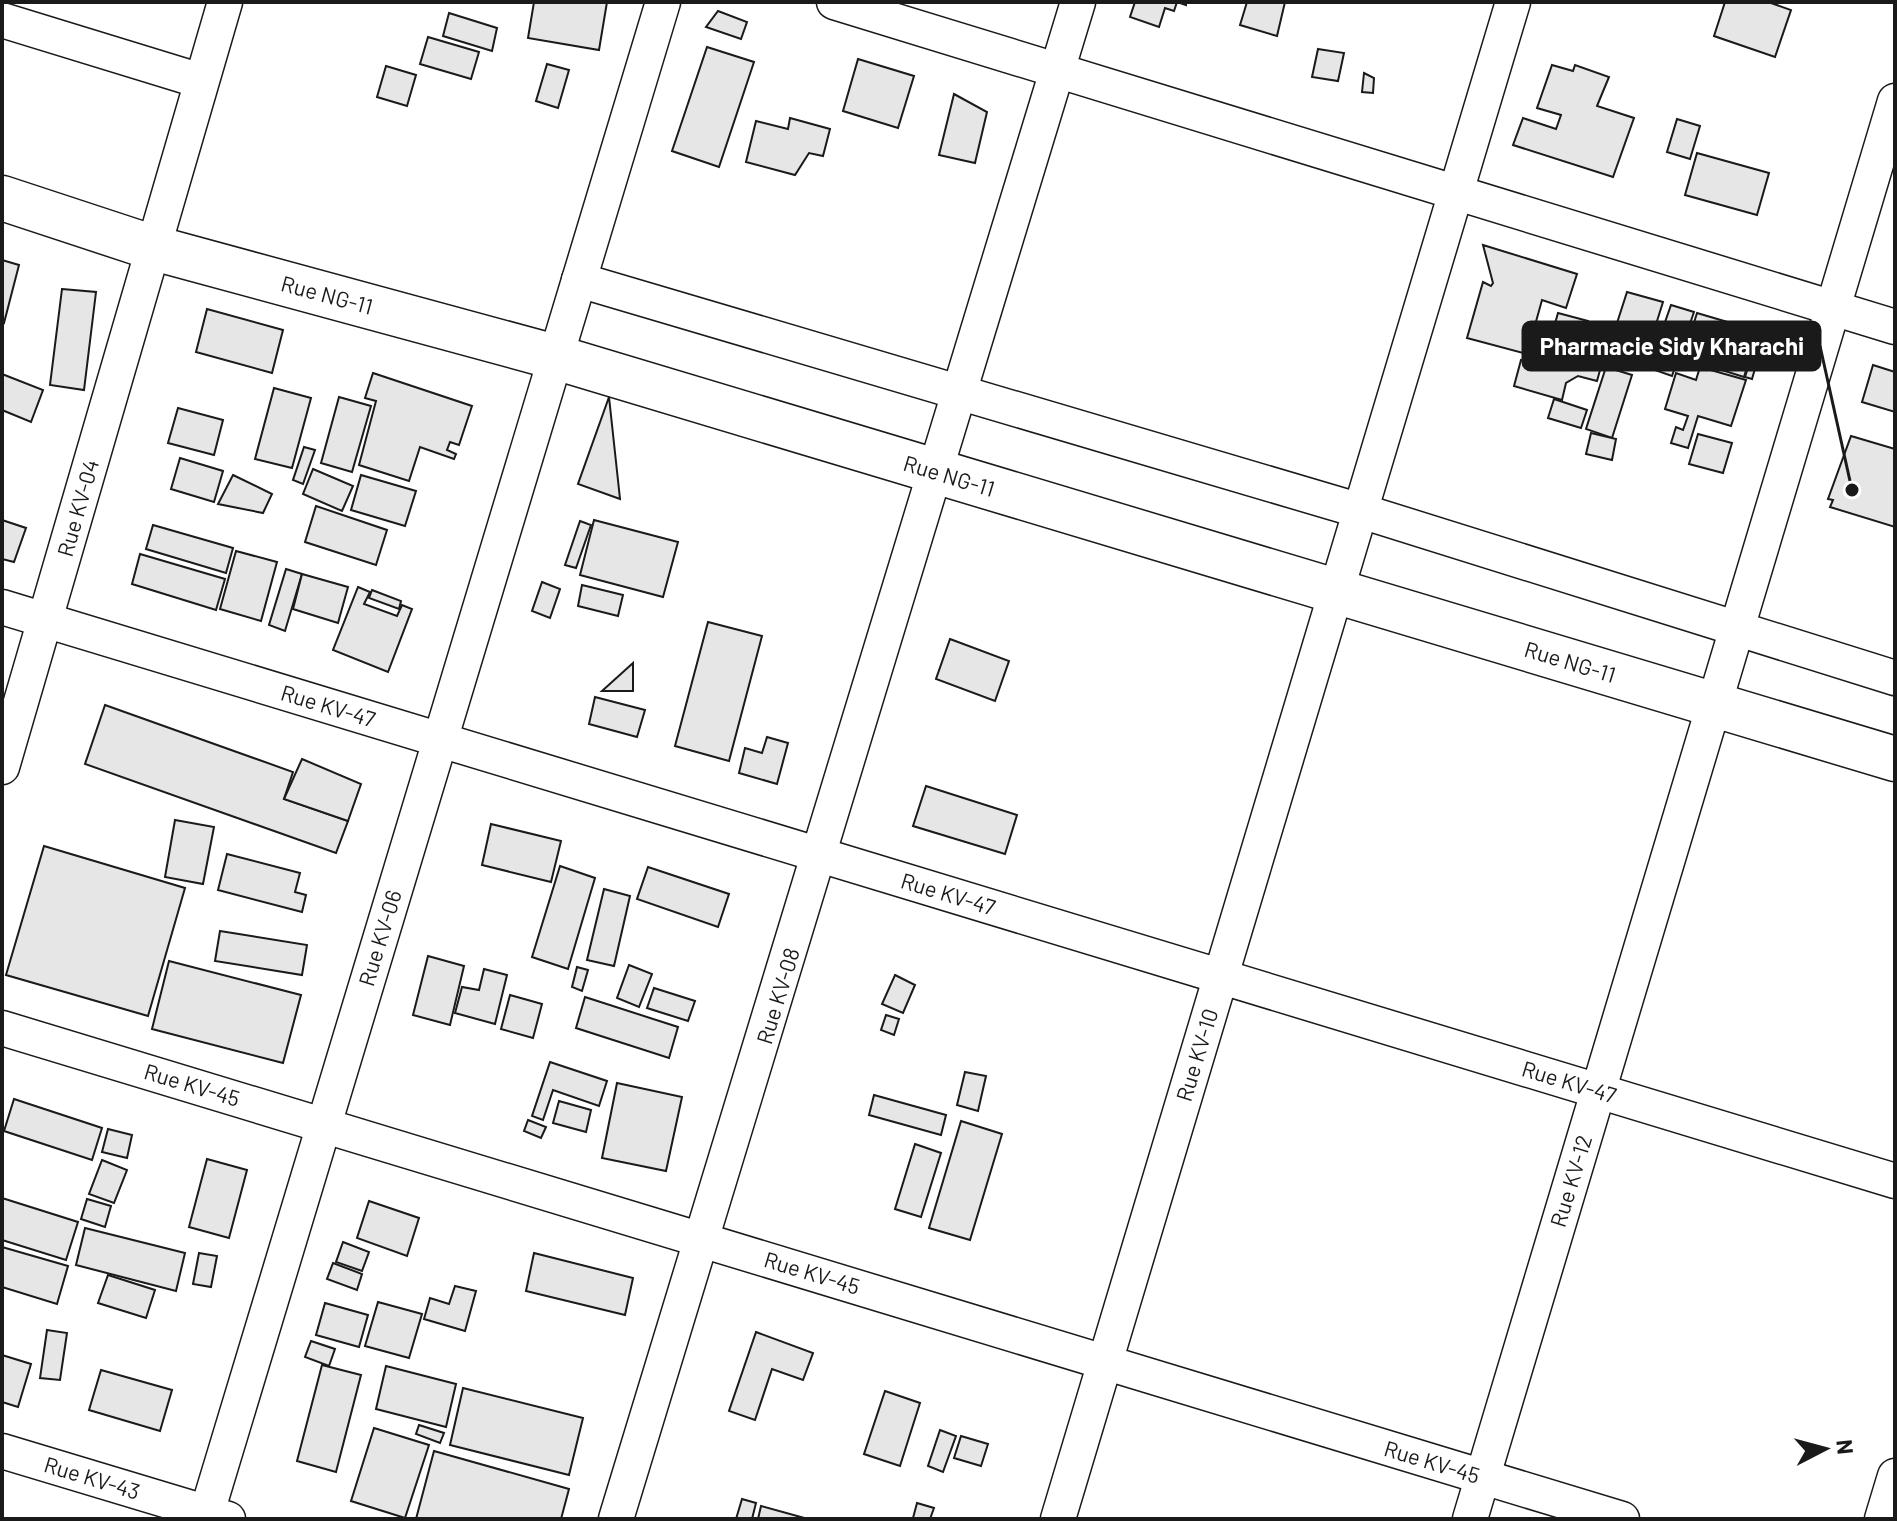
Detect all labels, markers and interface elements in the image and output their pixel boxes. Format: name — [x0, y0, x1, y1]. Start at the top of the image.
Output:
street label: Rue NG-11 — [279, 269, 376, 319]
callout: Pharmacie Sidy Kharachi — [1523, 322, 1820, 370]
text: Pharmacie Sidy Kharachi — [1540, 331, 1804, 360]
street label: Rue NG-11 — [901, 449, 998, 501]
street label: Rue KV-04 — [51, 456, 103, 559]
street label: Rue NG-11 — [1522, 635, 1619, 687]
street label: Rue KV-47 — [278, 678, 379, 732]
street label: Rue KV-47 — [898, 866, 999, 920]
street label: Rue KV-06 — [352, 887, 406, 989]
street label: Rue KV-08 — [750, 944, 804, 1047]
street label: Rue KV-10 — [1170, 1005, 1222, 1104]
street label: Rue KV-47 — [1519, 1054, 1620, 1108]
street label: Rue KV-45 — [141, 1057, 243, 1111]
street label: Rue KV-12 — [1544, 1132, 1596, 1230]
street label: Rue KV-45 — [761, 1245, 863, 1299]
north arrow — [1785, 1409, 1865, 1489]
street label: Rue KV-45 — [1381, 1434, 1483, 1488]
text: N — [1832, 1438, 1860, 1455]
street label: Rue KV-43 — [41, 1450, 143, 1504]

